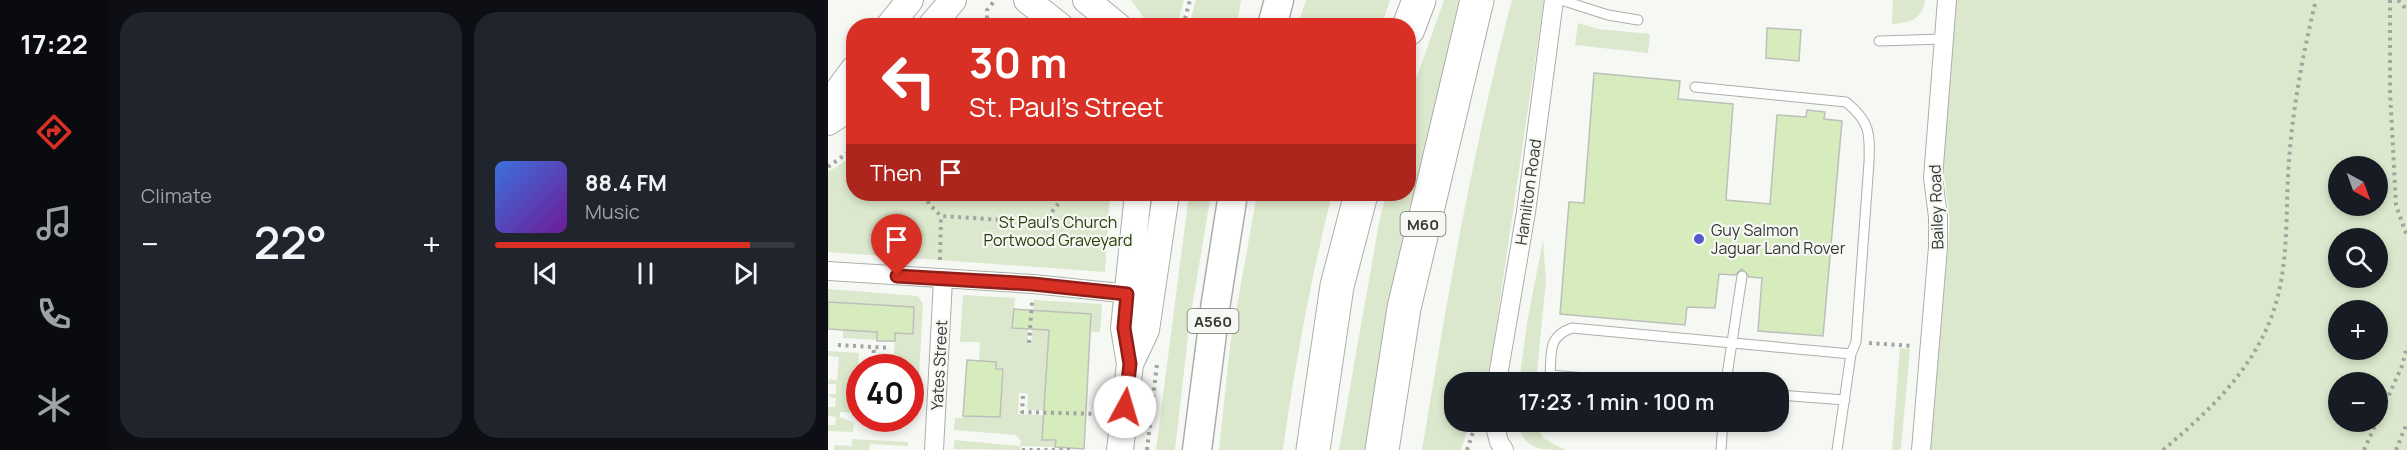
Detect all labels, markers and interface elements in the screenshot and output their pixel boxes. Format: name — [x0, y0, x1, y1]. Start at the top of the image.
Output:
text: 17:22 — [20, 25, 88, 62]
text: 30 m — [969, 33, 1067, 91]
icon: left — [870, 42, 948, 120]
text: St. Paul's Street — [969, 88, 1164, 125]
icon: directions — [33, 111, 75, 153]
street label: Hamilton Road — [1510, 137, 1546, 247]
icon: arrive — [934, 156, 967, 189]
north arrow — [2328, 156, 2388, 216]
map controls — [2328, 156, 2388, 432]
text: Then — [870, 158, 922, 188]
street label: Bailey Road — [1924, 164, 1948, 250]
text: 88.4 FM — [585, 168, 667, 198]
text: Climate — [141, 182, 212, 209]
text: Music — [585, 198, 640, 225]
icon: music — [33, 202, 75, 244]
text: 22° — [254, 211, 327, 273]
park label: St Paul's Church Portwood Graveyard — [983, 211, 1133, 251]
road number: M60 — [1400, 212, 1446, 236]
pin — [871, 214, 922, 276]
place label: Guy Salmon Jaguar Land Rover — [1711, 219, 1846, 259]
text: − — [141, 221, 159, 266]
text: + — [422, 221, 441, 266]
icon: arrive — [880, 223, 913, 256]
button: search — [2328, 228, 2388, 288]
marker: Guy Salmon Jaguar Land Rover — [1692, 232, 1706, 246]
icon: previous — [529, 257, 562, 290]
icon: pause — [629, 257, 662, 290]
icon: next — [729, 257, 762, 290]
icon: phone — [33, 293, 75, 335]
button: + — [2328, 300, 2388, 360]
road number: A560 — [1188, 309, 1238, 333]
street label: Yates Street — [926, 319, 952, 411]
speed limit sign: 40 — [846, 354, 924, 432]
button: − — [2328, 372, 2388, 432]
position arrow — [1093, 375, 1157, 439]
icon: climate — [33, 384, 75, 426]
text: 17:23 · 1 min · 100 m — [1518, 387, 1715, 417]

